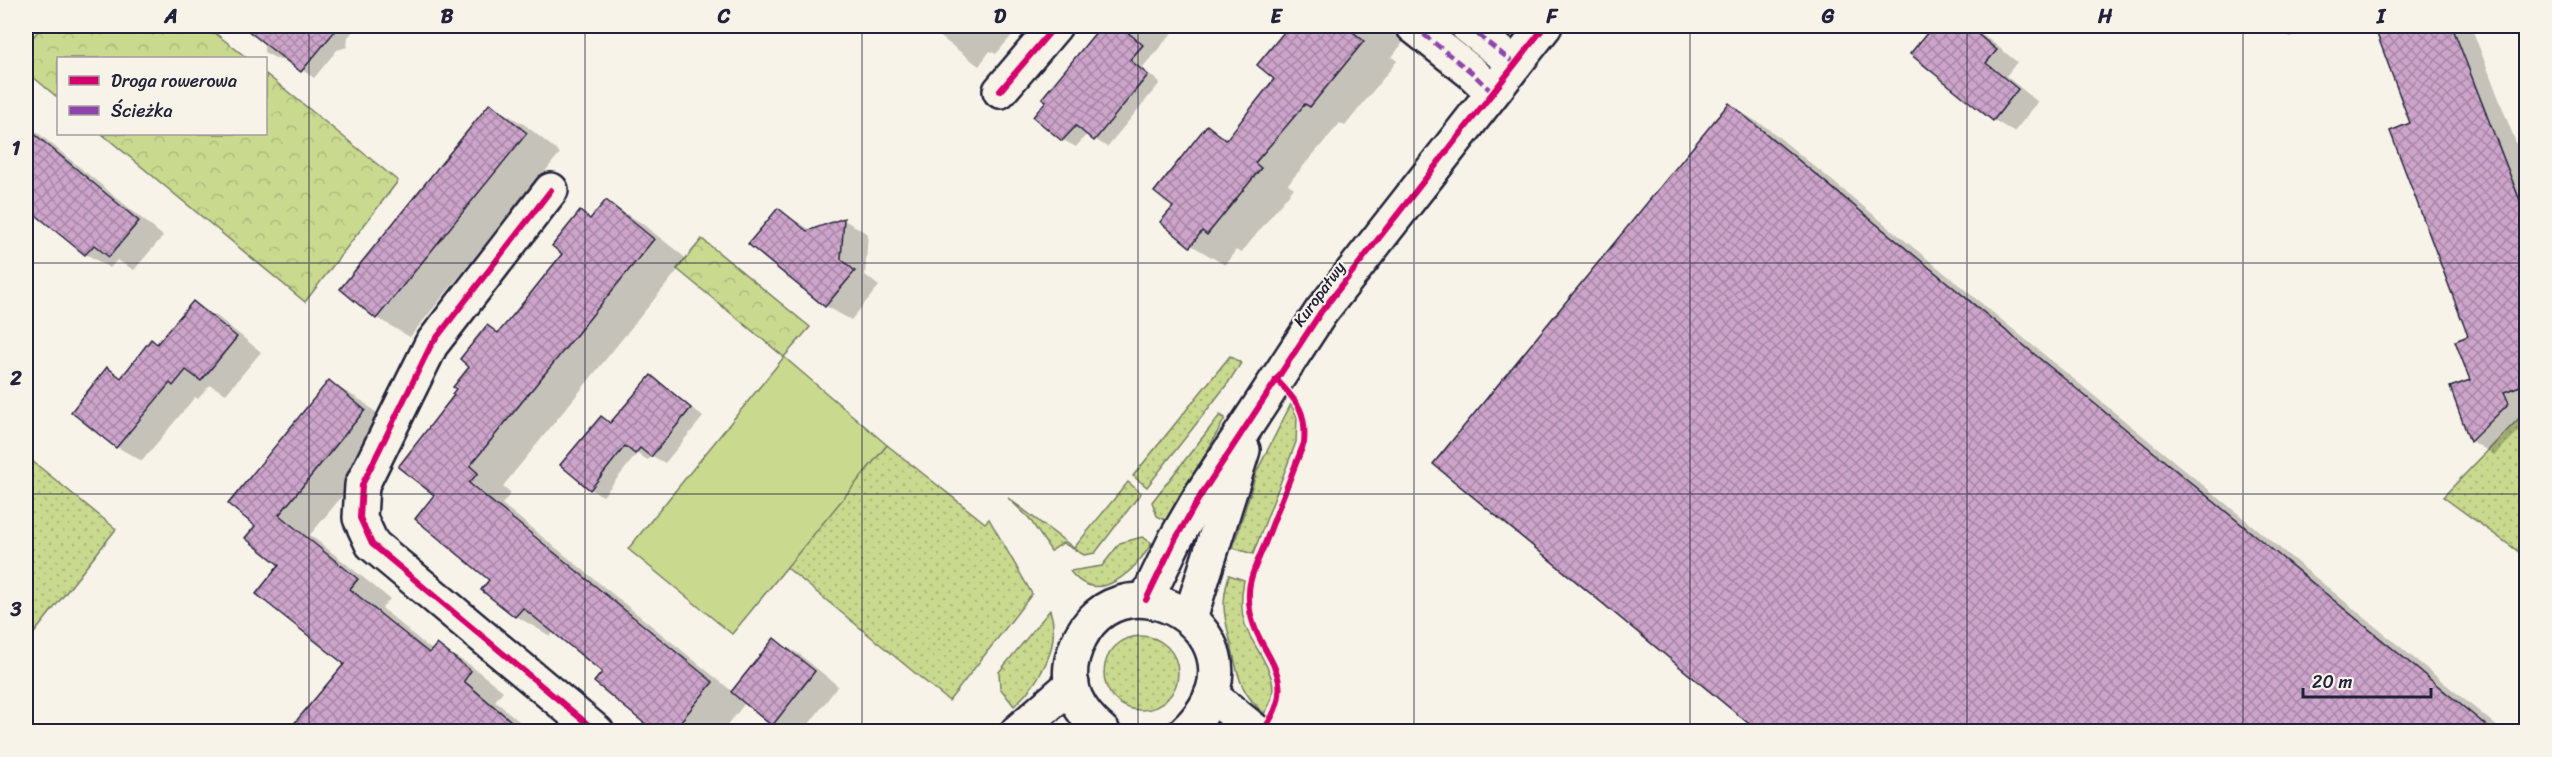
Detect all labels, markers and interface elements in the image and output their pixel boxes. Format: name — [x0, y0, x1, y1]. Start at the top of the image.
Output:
text: A — [163, 0, 178, 34]
text: B — [441, 0, 454, 34]
text: C — [717, 0, 731, 34]
text: D — [994, 0, 1007, 34]
text: E — [1270, 0, 1283, 34]
text: F — [1546, 0, 1559, 34]
text: G — [1821, 0, 1835, 34]
text: H — [2097, 0, 2113, 34]
text: I — [2376, 0, 2387, 34]
legend — [57, 57, 267, 135]
text: Droga rowerowa — [111, 65, 237, 97]
text: Ścieżka — [111, 95, 173, 127]
text: 1 — [12, 131, 21, 166]
street label: Kuropatwy — [1285, 254, 1353, 333]
text: 2 — [9, 361, 22, 396]
text: 3 — [10, 592, 22, 627]
scale bar — [2303, 661, 2430, 699]
text: 20 m — [2312, 666, 2352, 698]

